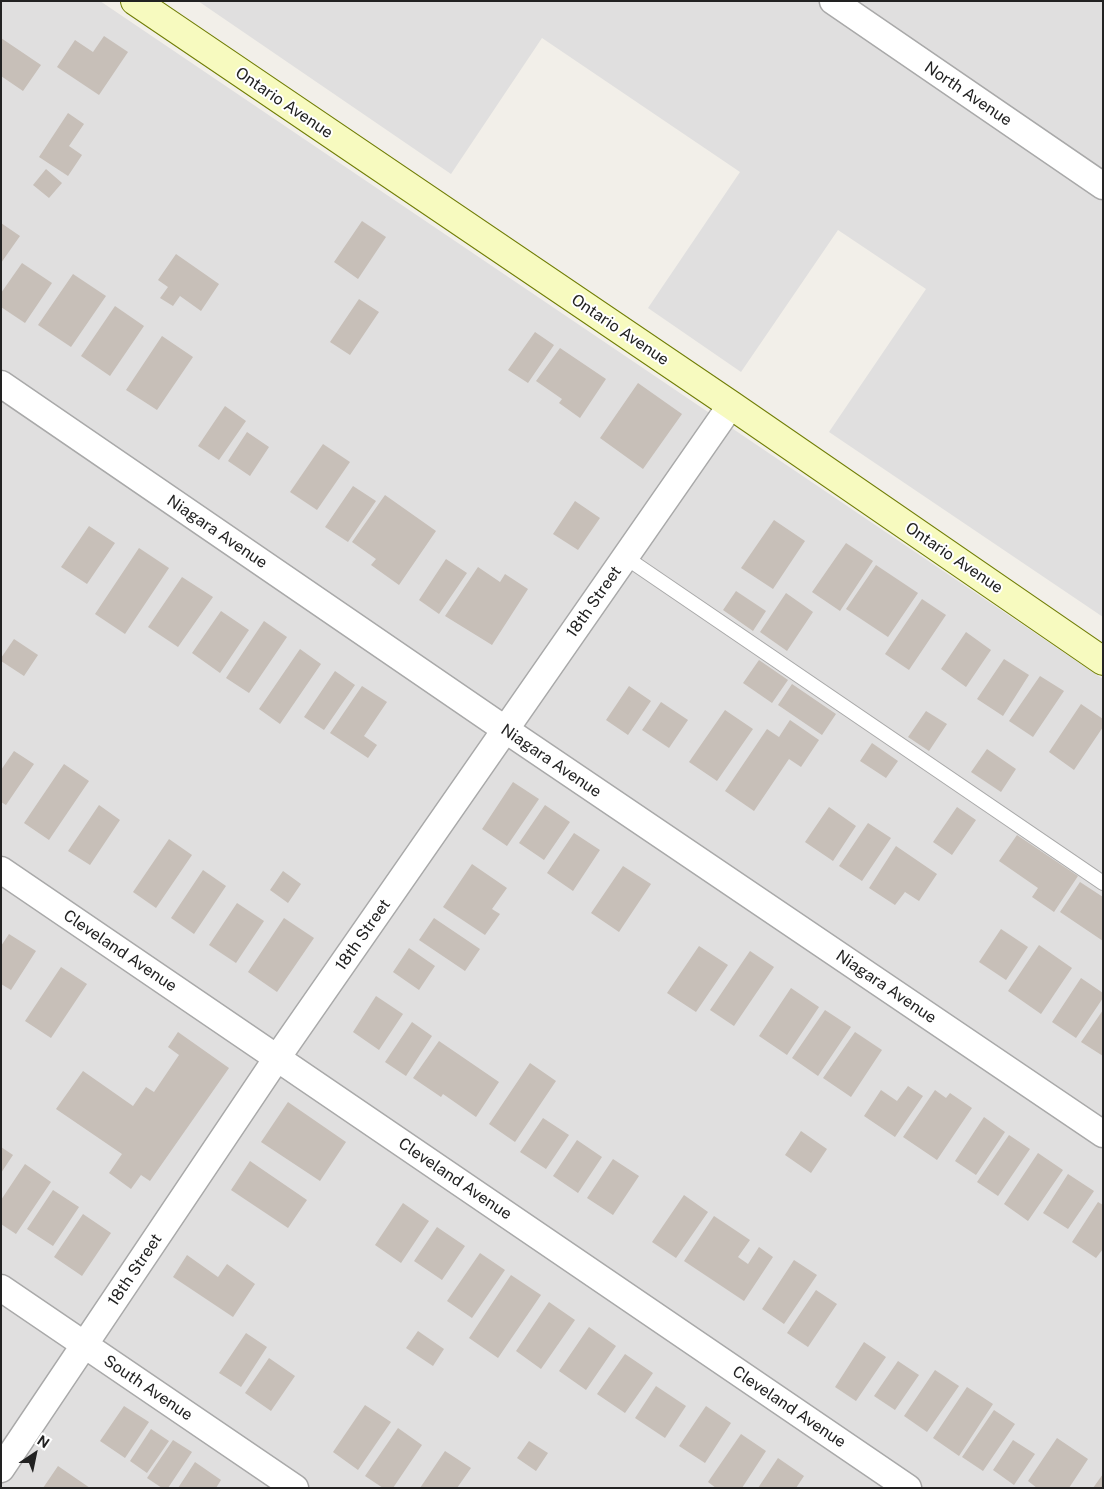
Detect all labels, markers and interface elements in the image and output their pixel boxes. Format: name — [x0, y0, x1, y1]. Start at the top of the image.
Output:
street label: North Avenue — [921, 58, 1015, 130]
street label: Ontario Avenue — [232, 63, 336, 143]
street label: Ontario Avenue — [568, 290, 672, 370]
street label: Niagara Avenue — [163, 491, 271, 573]
street label: Ontario Avenue — [902, 518, 1006, 598]
street label: 18th Street — [562, 563, 626, 641]
street label: Niagara Avenue — [497, 720, 605, 802]
street label: 18th Street — [331, 896, 395, 974]
street label: Cleveland Avenue — [60, 906, 180, 996]
street label: Niagara Avenue — [832, 946, 940, 1028]
street label: Cleveland Avenue — [395, 1134, 515, 1224]
street label: 18th Street — [104, 1230, 166, 1310]
street label: South Avenue — [100, 1351, 196, 1425]
street label: Cleveland Avenue — [729, 1362, 849, 1452]
north arrow — [10, 1429, 60, 1479]
text: N — [34, 1432, 52, 1451]

